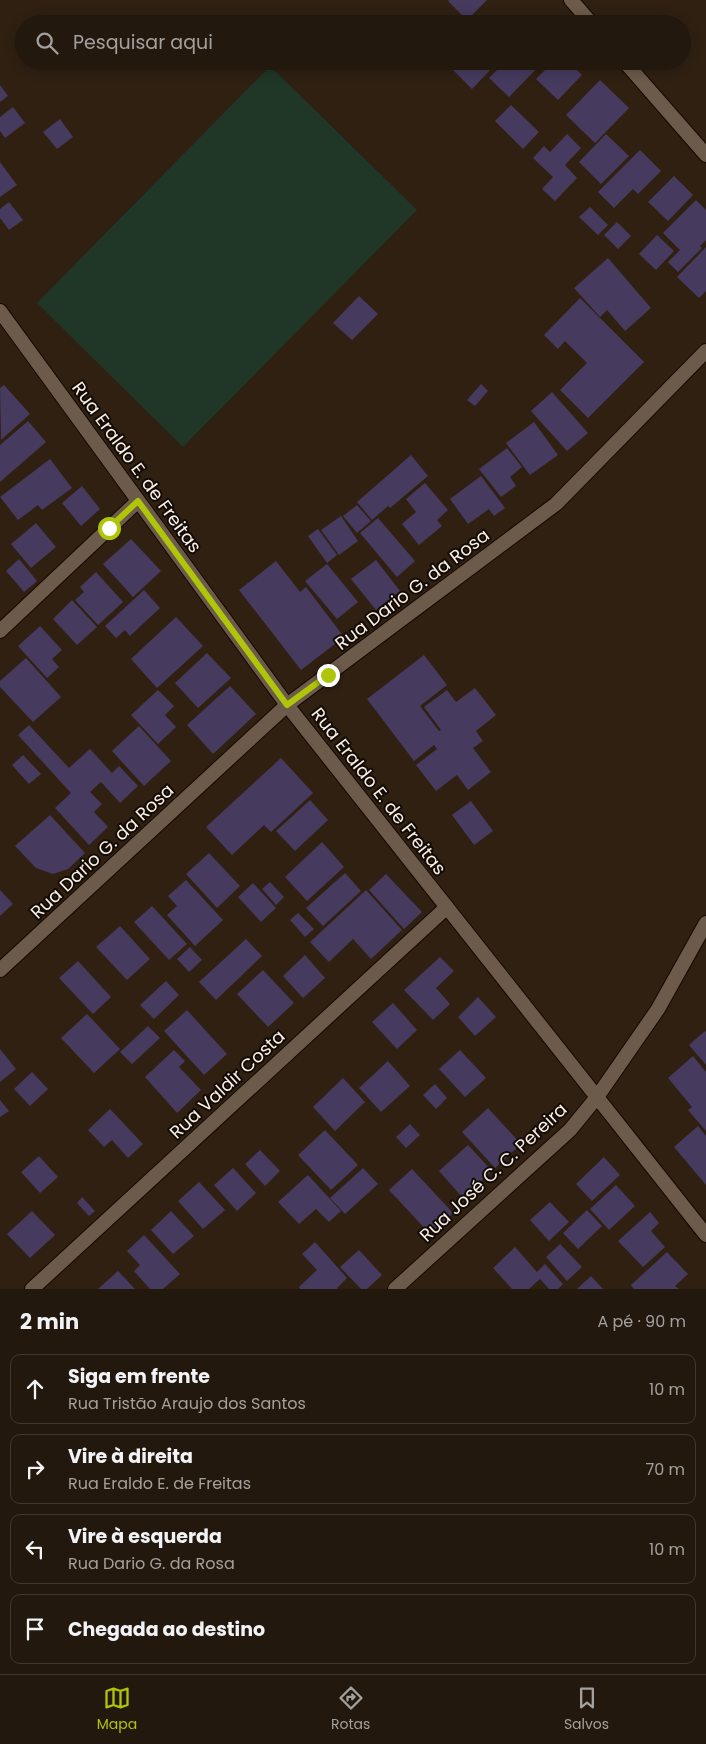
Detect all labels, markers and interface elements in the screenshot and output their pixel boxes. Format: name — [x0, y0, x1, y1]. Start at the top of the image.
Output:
search box — [15, 15, 691, 70]
icon: search — [33, 29, 61, 57]
text: Pesquisar aqui — [73, 29, 213, 56]
street label: Rua Eraldo E. de Freitas — [66, 376, 208, 558]
route start — [98, 517, 121, 540]
street label: Rua Dario G. da Rosa — [330, 523, 494, 655]
route end — [317, 664, 340, 687]
street label: Rua Eraldo E. de Freitas — [306, 702, 452, 880]
street label: Rua Dario G. da Rosa — [25, 778, 179, 924]
street label: Rua Valdir Costa — [164, 1024, 290, 1144]
street label: Rua José C. C. Pereira — [414, 1097, 572, 1247]
text: 2 min — [20, 1307, 79, 1336]
text: A pé · 90 m — [597, 1310, 686, 1333]
text: Siga em frente — [68, 1363, 210, 1390]
icon: ahead — [21, 1375, 49, 1403]
text: 10 m — [649, 1378, 685, 1401]
text: Rua Tristão Araujo dos Santos — [68, 1392, 306, 1415]
text: Vire à direita — [68, 1443, 193, 1470]
icon: right — [21, 1455, 49, 1483]
text: 70 m — [645, 1458, 685, 1481]
text: Rua Eraldo E. de Freitas — [68, 1472, 251, 1495]
text: Vire à esquerda — [68, 1523, 222, 1550]
icon: left — [21, 1535, 49, 1563]
text: 10 m — [649, 1538, 685, 1561]
text: Rua Dario G. da Rosa — [68, 1552, 235, 1575]
icon: arrive — [21, 1615, 49, 1643]
text: Chegada ao destino — [68, 1616, 265, 1643]
tab: Mapa — [97, 1684, 137, 1735]
tab: Rotas — [331, 1684, 370, 1735]
tab: Salvos — [564, 1684, 609, 1735]

